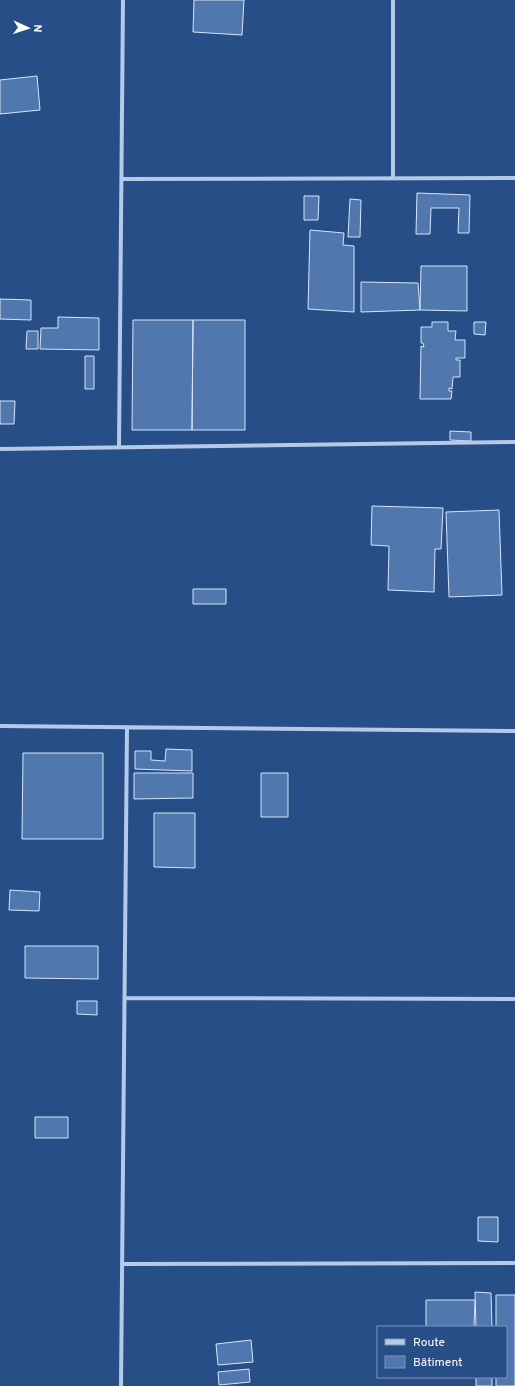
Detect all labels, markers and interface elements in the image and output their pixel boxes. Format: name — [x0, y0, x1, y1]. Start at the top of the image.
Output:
north arrow — [8, 8, 48, 48]
text: N — [30, 24, 44, 33]
legend — [377, 1326, 507, 1378]
text: Route — [413, 1335, 445, 1351]
text: Bâtiment — [413, 1355, 463, 1371]

